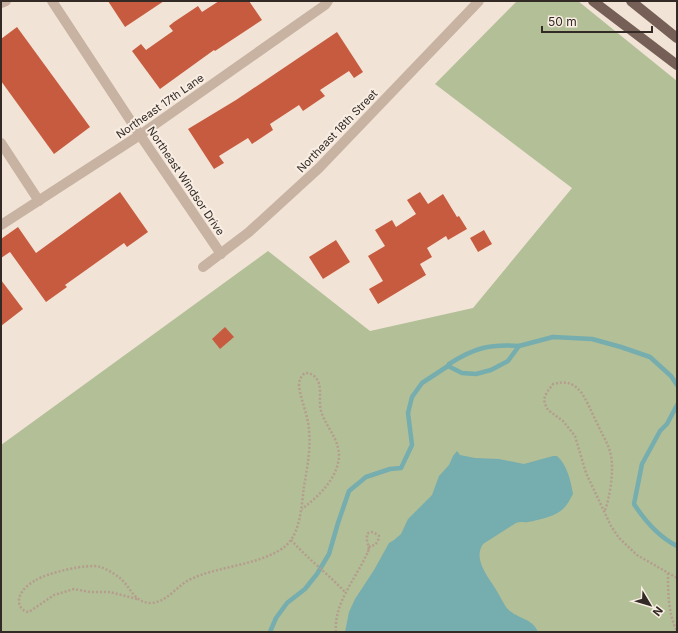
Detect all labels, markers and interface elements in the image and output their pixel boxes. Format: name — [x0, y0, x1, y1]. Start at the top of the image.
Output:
scale bar — [542, 8, 652, 34]
text: 50 m — [548, 14, 577, 29]
street label: Northeast 17th Lane — [114, 71, 206, 141]
street label: Northeast 18th Street — [294, 86, 381, 175]
street label: Northeast Windsor Drive — [144, 124, 228, 238]
north arrow — [630, 585, 670, 625]
text: N — [650, 604, 666, 619]

